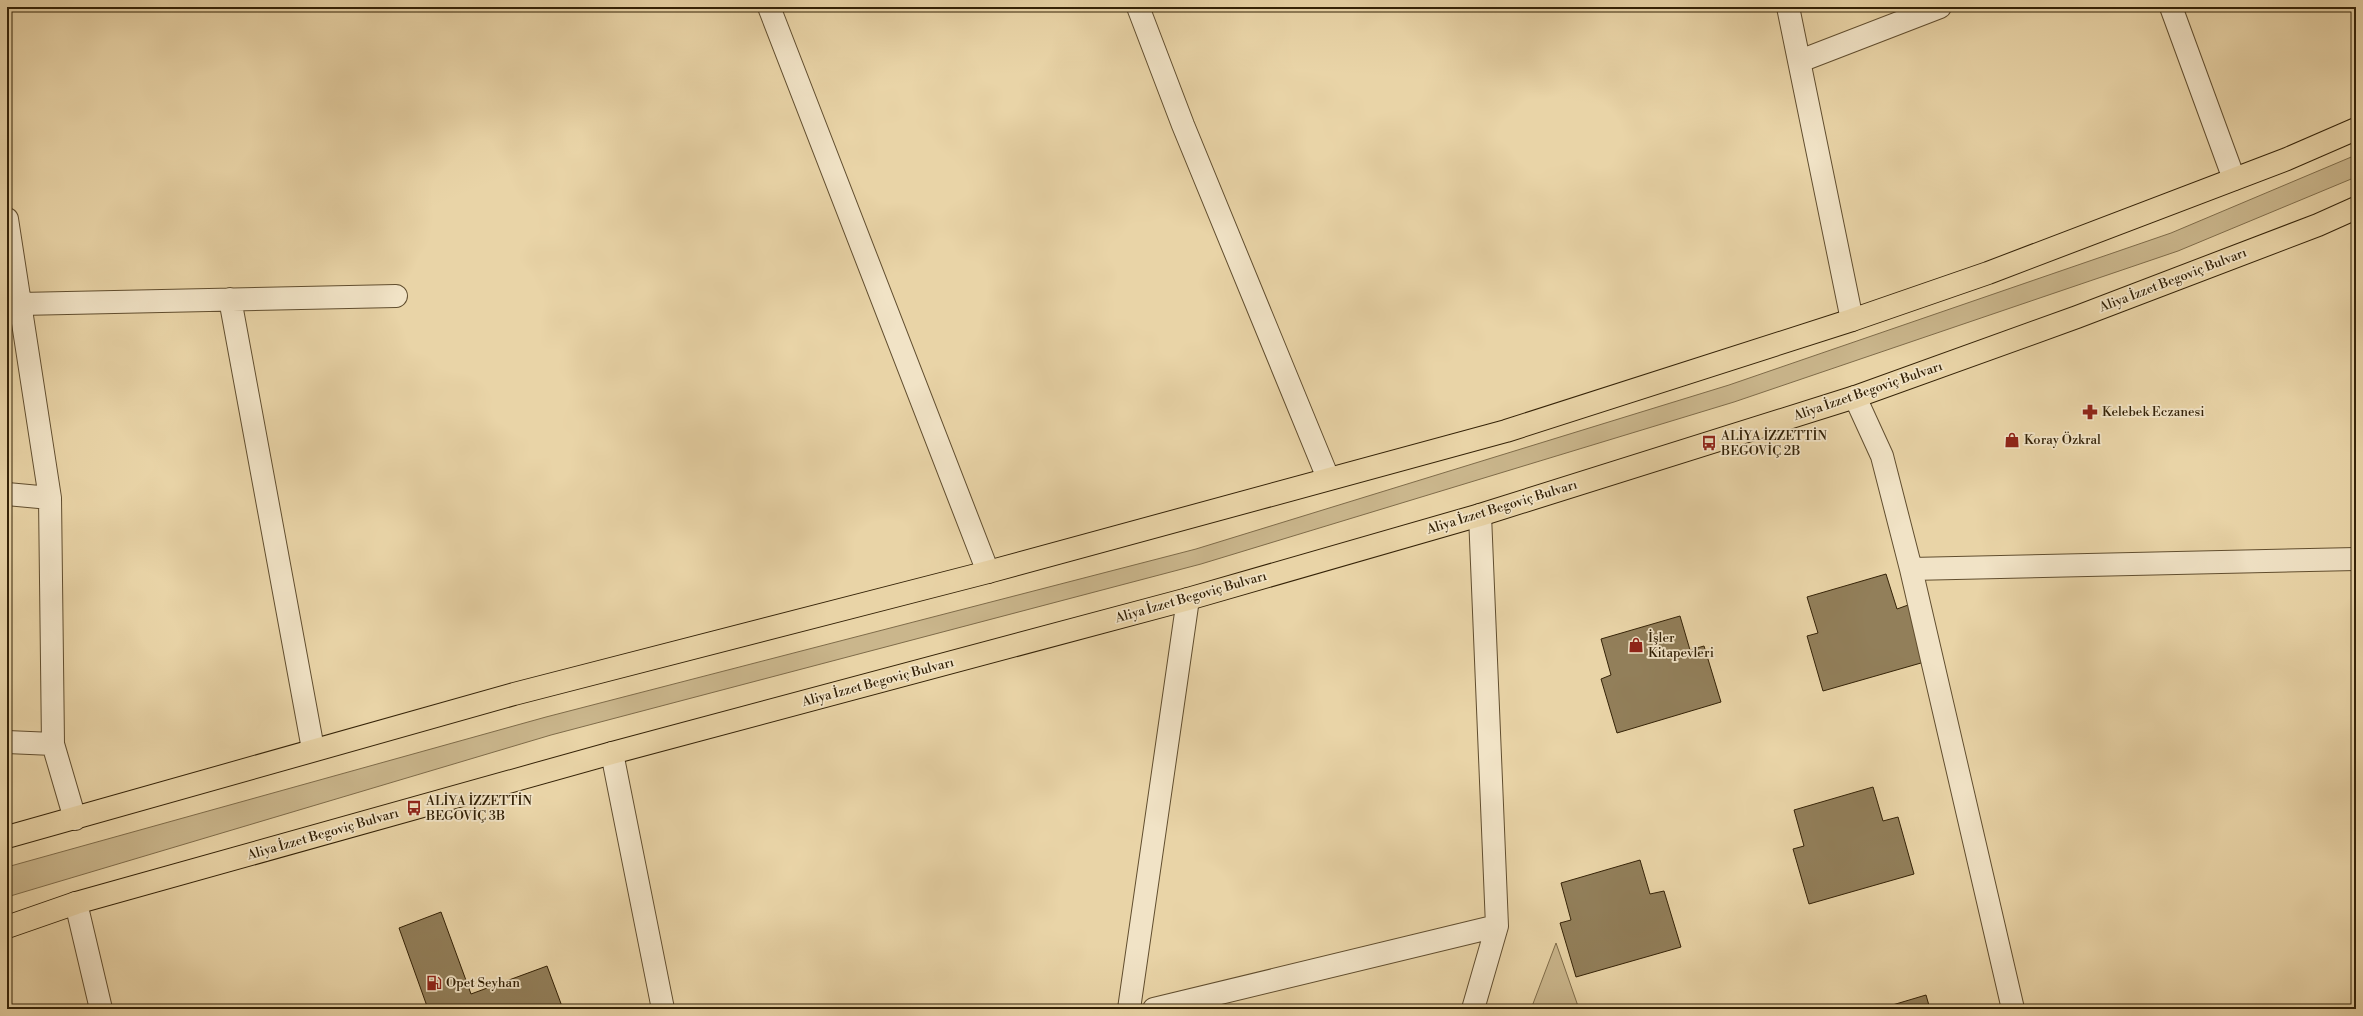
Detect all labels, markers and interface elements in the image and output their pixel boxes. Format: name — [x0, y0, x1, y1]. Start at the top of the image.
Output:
street label: Aliya İzzet Begoviç Bulvarı — [2096, 244, 2249, 316]
street label: Aliya İzzet Begoviç Bulvarı — [1790, 357, 1945, 424]
pharmacy icon: Kelebek Eczanesi — [2081, 403, 2099, 421]
place label: Kelebek Eczanesi — [2102, 404, 2205, 420]
place label: ALİYA İZZETTİN BEGOVİÇ 2B — [1720, 427, 1827, 459]
shop icon: Koray Özkral — [2003, 431, 2021, 449]
place label: Koray Özkral — [2024, 431, 2101, 448]
bus stop icon: ALİYA İZZETTİN BEGOVİÇ 2B — [1700, 434, 1718, 452]
street label: Aliya İzzet Begoviç Bulvarı — [1423, 475, 1579, 538]
street label: Aliya İzzet Begoviç Bulvarı — [1112, 567, 1269, 627]
place label: İşler Kitapevleri — [1648, 629, 1714, 661]
shop icon: İşler Kitapevleri — [1627, 636, 1645, 654]
street label: Aliya İzzet Begoviç Bulvarı — [799, 653, 956, 710]
place label: ALİYA İZZETTİN BEGOVİÇ 3B — [425, 792, 532, 824]
bus stop icon: ALİYA İZZETTİN BEGOVİÇ 3B — [405, 799, 423, 817]
street label: Aliya İzzet Begoviç Bulvarı — [244, 804, 401, 864]
fuel station icon: Opet Seyhan — [425, 974, 443, 992]
place label: Opet Seyhan — [446, 975, 520, 991]

